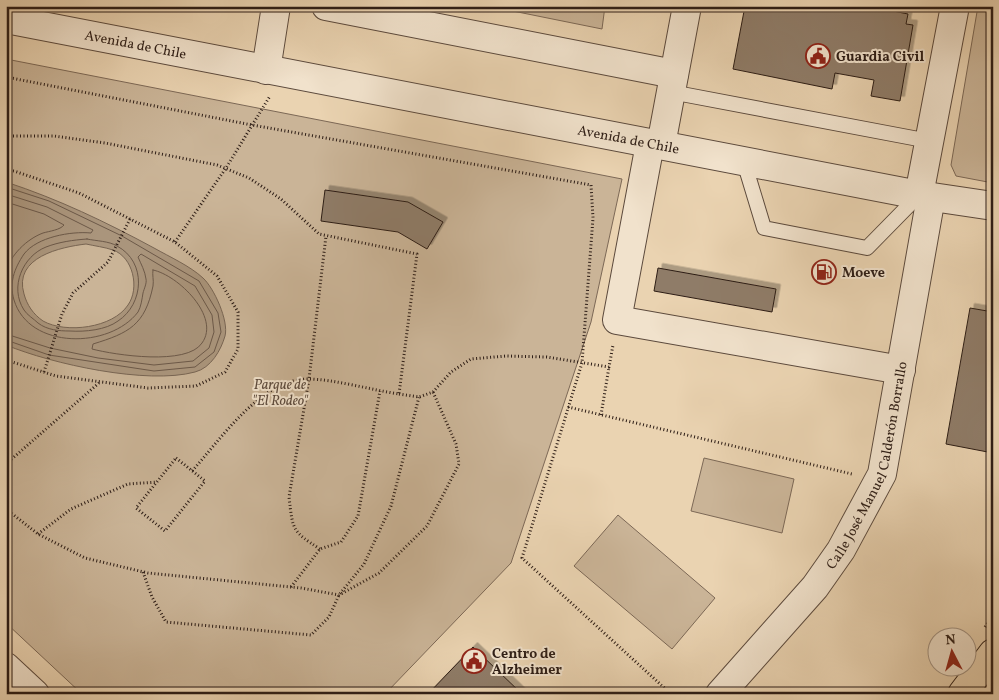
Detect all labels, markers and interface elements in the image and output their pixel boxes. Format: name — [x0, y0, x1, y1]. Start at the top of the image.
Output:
street label: Avenida de Chile — [83, 26, 188, 65]
public building icon: Guardia Civil — [805, 43, 831, 69]
place label: Guardia Civil — [836, 48, 924, 67]
street label: Avenida de Chile — [576, 121, 681, 160]
fuel station icon: Moeve — [811, 259, 837, 285]
place label: Moeve — [842, 264, 885, 283]
street label: Calle José Manuel Calderón Borrallo — [822, 360, 913, 574]
park label: Parque de "El Rodeo" — [252, 376, 309, 411]
north arrow — [926, 628, 976, 678]
text: N — [945, 631, 957, 651]
place label: Centro de Alzheimer — [492, 645, 562, 680]
public building icon: Centro de Alzheimer — [461, 648, 487, 674]

